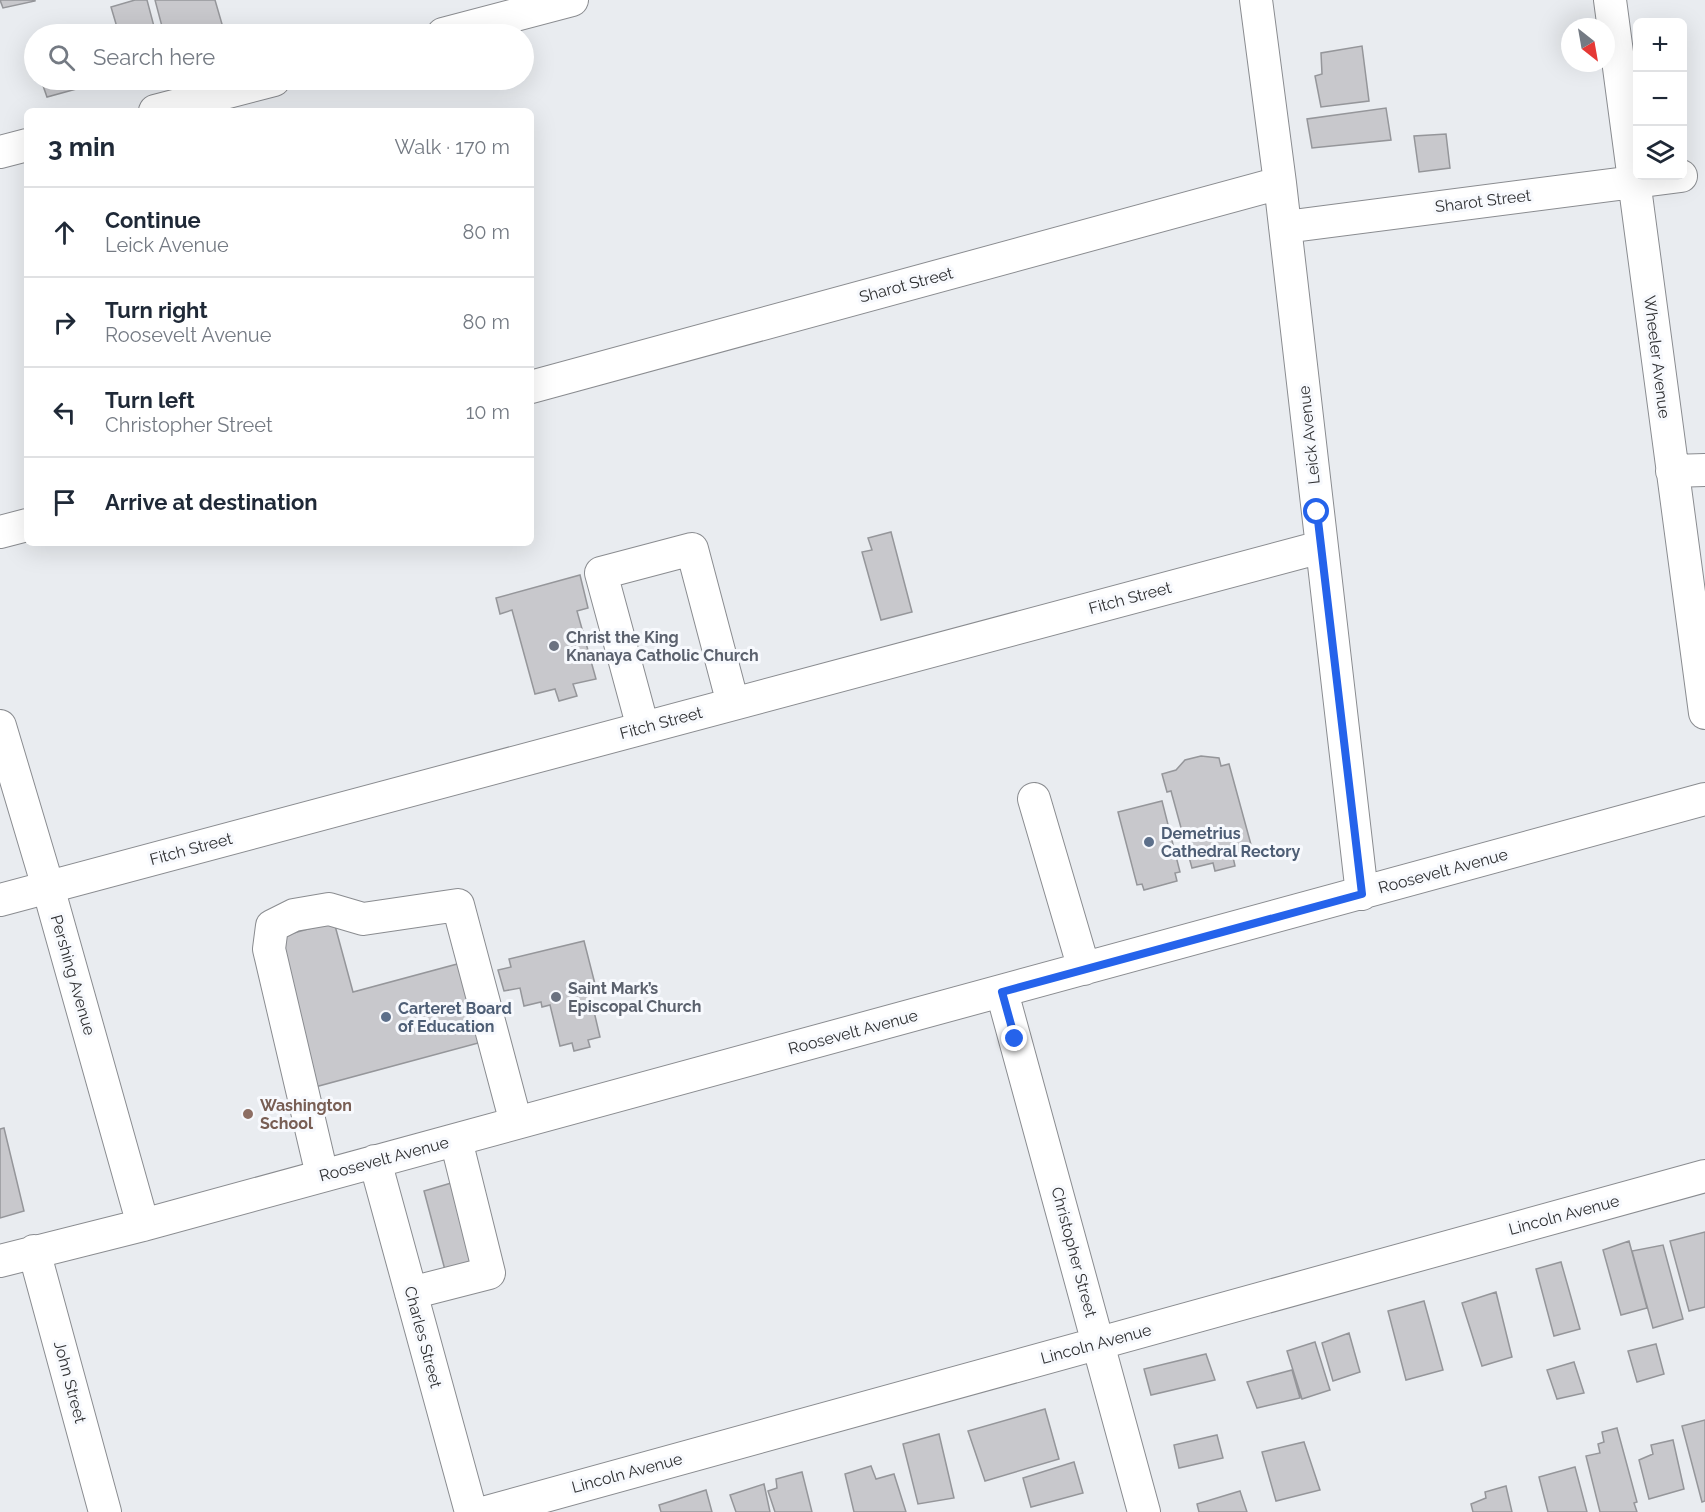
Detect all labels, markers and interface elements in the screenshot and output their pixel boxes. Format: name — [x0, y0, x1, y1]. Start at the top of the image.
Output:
north arrow — [1561, 18, 1615, 72]
map controls — [1633, 18, 1687, 180]
button: + — [1633, 18, 1687, 72]
search box — [24, 24, 534, 90]
icon: search — [45, 41, 78, 74]
text: Search here — [93, 44, 215, 70]
button: − — [1633, 72, 1687, 126]
button: layers — [1633, 126, 1687, 180]
text: 3 min — [48, 132, 115, 162]
text: Walk · 170 m — [394, 135, 510, 159]
street label: Sharot Street — [1434, 186, 1533, 216]
text: Continue — [105, 207, 201, 233]
icon: ahead — [48, 216, 81, 249]
text: 80 m — [462, 220, 510, 244]
text: Leick Avenue — [105, 233, 229, 257]
street label: Sharot Street — [857, 263, 956, 307]
street label: Wheeler Avenue — [1640, 295, 1674, 419]
text: Turn right — [105, 297, 208, 323]
icon: right — [48, 306, 81, 339]
text: 80 m — [462, 310, 510, 334]
text: Roosevelt Avenue — [105, 323, 272, 347]
street label: Leick Avenue — [1294, 385, 1324, 485]
text: Turn left — [105, 387, 195, 413]
icon: left — [48, 396, 81, 429]
text: 10 m — [466, 400, 510, 424]
text: Christopher Street — [105, 413, 273, 437]
icon: arrive — [48, 486, 81, 519]
text: Arrive at destination — [105, 489, 318, 515]
route start — [1303, 498, 1329, 524]
street label: Fitch Street — [1087, 578, 1174, 618]
place label: Christ the King Knanaya Catholic Church — [566, 628, 759, 665]
marker: Christ the King Knanaya Catholic Church — [547, 639, 561, 653]
street label: Fitch Street — [618, 703, 705, 743]
place label: Demetrius Cathedral Rectory — [1161, 824, 1300, 861]
street label: Fitch Street — [148, 829, 235, 869]
marker: Demetrius Cathedral Rectory — [1142, 835, 1156, 849]
street label: Roosevelt Avenue — [1376, 845, 1510, 897]
street label: Pershing Avenue — [47, 913, 99, 1037]
place label: Saint Mark’s Episcopal Church — [568, 979, 701, 1016]
marker: Saint Mark’s Episcopal Church — [549, 990, 563, 1004]
place label: Carteret Board of Education — [398, 999, 512, 1036]
street label: Roosevelt Avenue — [786, 1006, 920, 1058]
marker: Carteret Board of Education — [379, 1010, 393, 1024]
route end — [1001, 1025, 1027, 1051]
place label: Washington School — [260, 1096, 352, 1133]
marker: Washington School — [241, 1107, 255, 1121]
street label: Roosevelt Avenue — [317, 1133, 451, 1185]
street label: Christopher Street — [1047, 1185, 1101, 1320]
street label: Lincoln Avenue — [1507, 1191, 1621, 1239]
street label: Charles Street — [400, 1284, 446, 1391]
street label: Lincoln Avenue — [1039, 1320, 1153, 1368]
street label: John Street — [50, 1339, 90, 1426]
street label: Lincoln Avenue — [570, 1449, 684, 1497]

